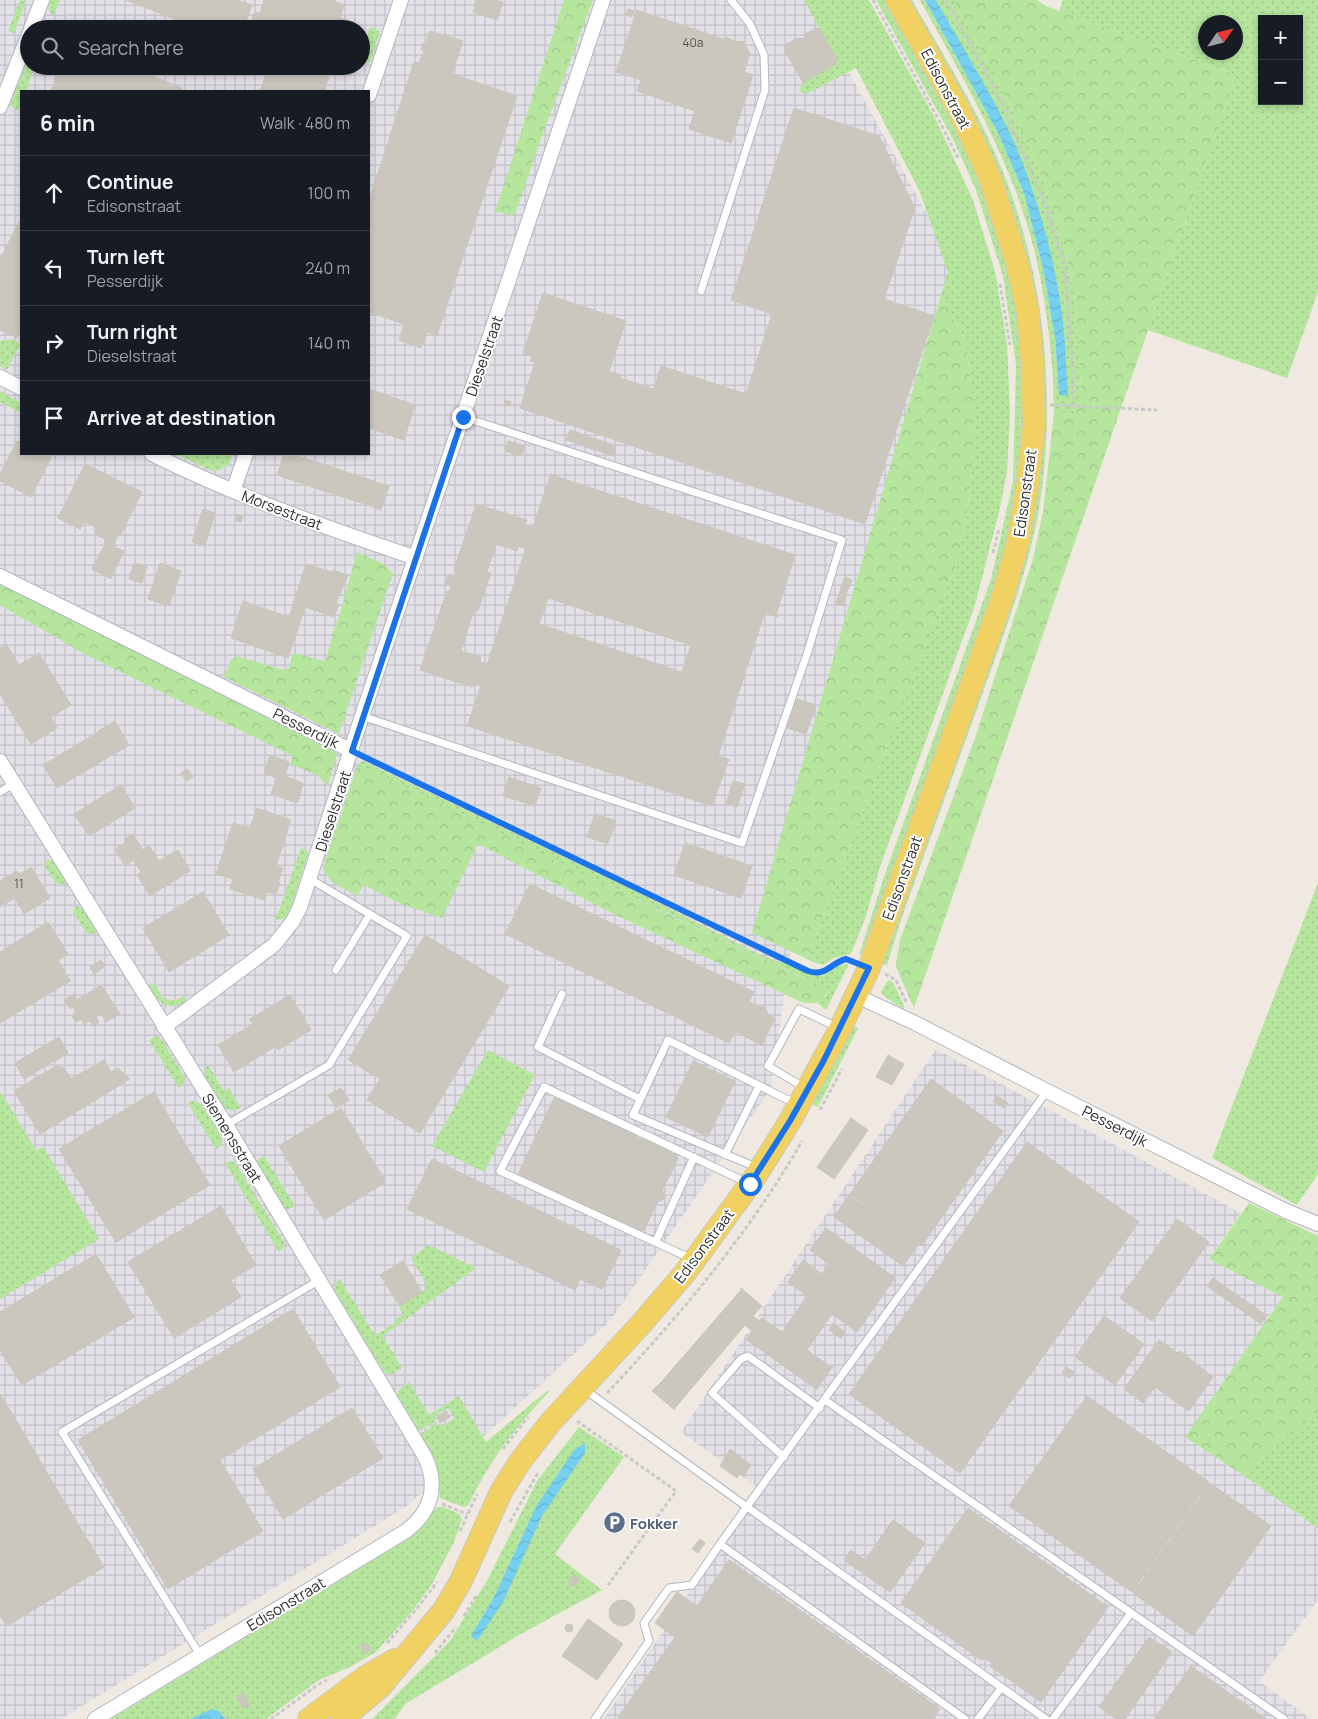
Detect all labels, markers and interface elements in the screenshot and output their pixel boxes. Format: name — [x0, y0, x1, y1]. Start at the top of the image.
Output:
north arrow — [1198, 15, 1243, 60]
map controls — [1258, 15, 1303, 105]
button: + — [1258, 15, 1303, 60]
search box — [20, 20, 370, 75]
icon: search — [38, 34, 66, 62]
house number: 40a — [682, 34, 704, 51]
text: Search here — [78, 35, 184, 61]
street label: Edisonstraat — [916, 45, 976, 133]
button: − — [1258, 60, 1303, 105]
text: 6 min — [40, 109, 95, 137]
text: Walk · 480 m — [260, 112, 350, 134]
text: Continue — [87, 169, 173, 195]
icon: ahead — [40, 179, 68, 207]
text: 100 m — [307, 182, 350, 204]
text: Edisonstraat — [87, 195, 181, 217]
text: Turn left — [87, 244, 165, 270]
icon: left — [40, 254, 68, 282]
text: 240 m — [305, 257, 350, 279]
text: Pesserdijk — [87, 270, 163, 292]
street label: Dieselstraat — [460, 313, 508, 399]
text: Turn right — [87, 319, 177, 345]
icon: right — [40, 329, 68, 357]
text: 140 m — [308, 332, 350, 354]
text: Dieselstraat — [87, 345, 177, 367]
icon: arrive — [40, 404, 68, 432]
text: Arrive at destination — [87, 405, 276, 431]
route end — [452, 406, 475, 429]
street label: Edisonstraat — [1008, 448, 1042, 538]
street label: Morsestraat — [239, 485, 325, 535]
street label: Pesserdijk — [269, 703, 343, 753]
street label: Dieselstraat — [310, 768, 356, 854]
street label: Edisonstraat — [877, 833, 927, 923]
house number: 11 — [14, 875, 24, 892]
street label: Siemensstraat — [197, 1089, 267, 1187]
street label: Pesserdijk — [1079, 1100, 1152, 1152]
route start — [739, 1173, 762, 1196]
street label: Edisonstraat — [669, 1204, 739, 1288]
parking icon: Fokker — [602, 1511, 626, 1535]
place label: Fokker — [630, 1513, 678, 1534]
street label: Edisonstraat — [243, 1572, 329, 1636]

